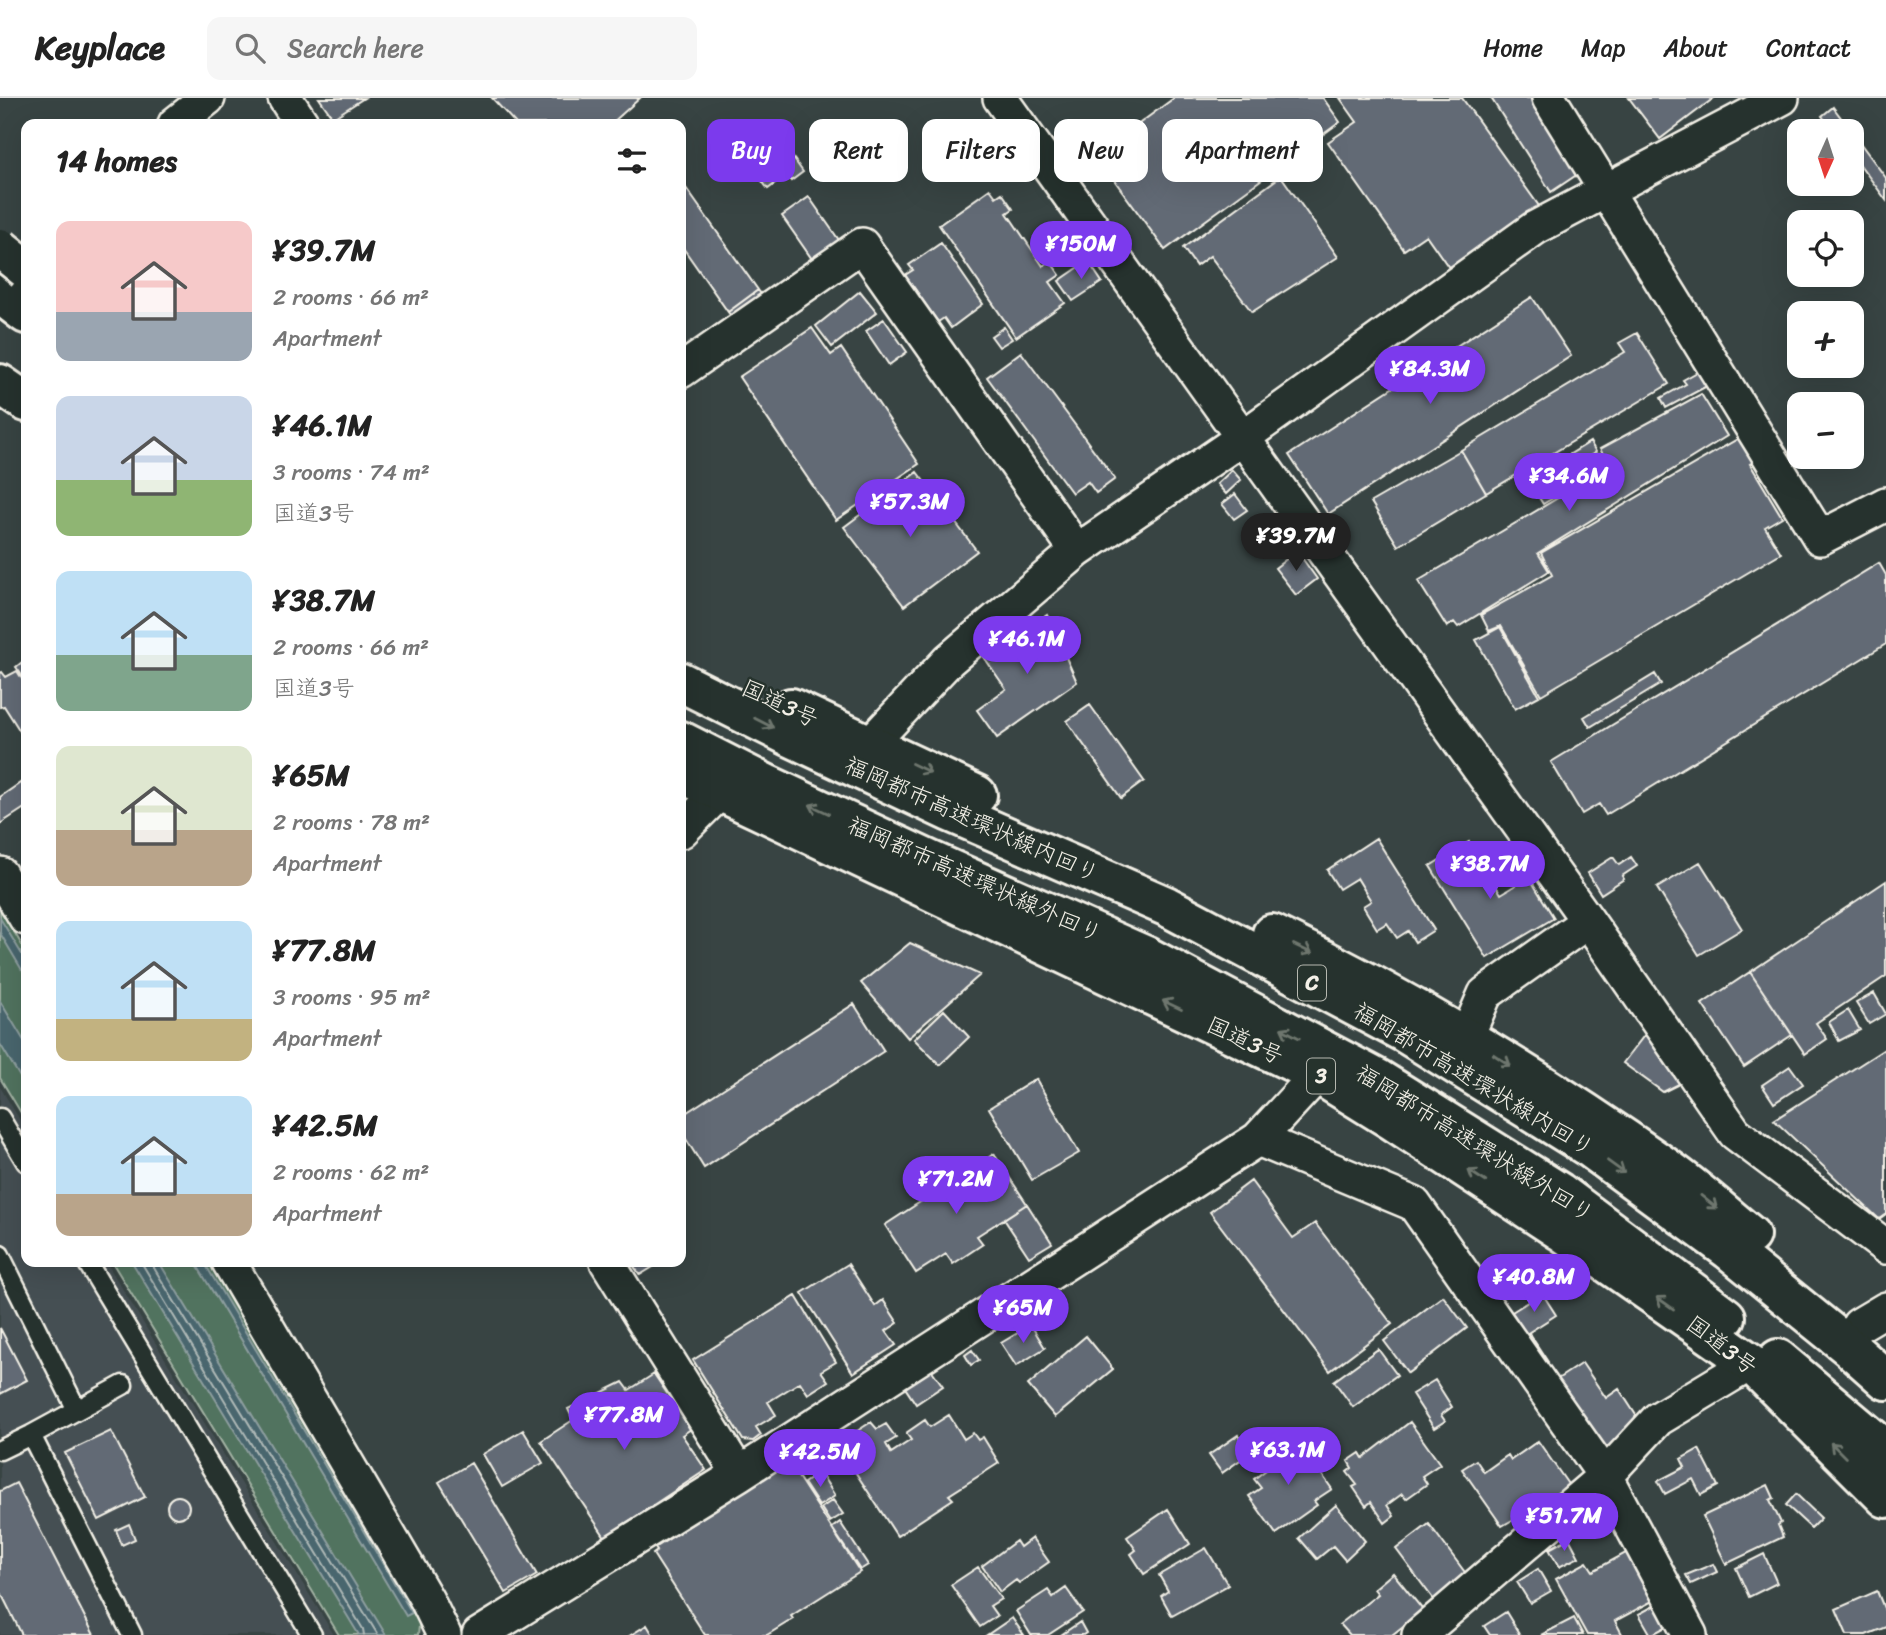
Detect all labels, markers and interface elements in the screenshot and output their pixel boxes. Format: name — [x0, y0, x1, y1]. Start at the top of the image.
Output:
search box — [207, 17, 697, 80]
text: Keyplace — [35, 19, 165, 77]
text: Search here — [287, 25, 424, 71]
text: Home — [1483, 27, 1543, 69]
text: Map — [1581, 27, 1625, 69]
text: About — [1663, 27, 1728, 69]
text: Contact — [1766, 27, 1851, 69]
icon: search — [231, 29, 269, 67]
chip: Buy — [707, 119, 795, 182]
chip: Rent — [809, 119, 908, 182]
chip: Filters — [922, 119, 1040, 182]
chip: New — [1054, 119, 1148, 182]
chip: Apartment — [1162, 119, 1323, 182]
north arrow — [1787, 119, 1864, 196]
map controls — [1787, 119, 1864, 469]
text: 14 homes — [56, 134, 177, 188]
icon: filters — [613, 142, 651, 180]
button: locate — [1787, 210, 1864, 287]
pin: ¥150M — [1032, 222, 1130, 281]
text: ¥39.7M — [273, 223, 375, 277]
text: ¥150M — [1046, 223, 1116, 264]
icon: home — [112, 249, 196, 333]
text: 2 rooms · 66 m² — [273, 277, 429, 318]
button: + — [1787, 301, 1864, 378]
text: Apartment — [273, 318, 382, 359]
pin: ¥84.3M — [1373, 346, 1487, 406]
text: ¥84.3M — [1390, 348, 1470, 389]
button: − — [1787, 392, 1864, 469]
text: ¥46.1M — [273, 398, 372, 452]
icon: home — [112, 424, 196, 508]
text: 3 rooms · 74 m² — [273, 452, 430, 493]
pin: ¥34.6M — [1512, 454, 1626, 513]
text: ¥34.6M — [1530, 455, 1608, 496]
pin: ¥57.3M — [853, 480, 967, 539]
text: ¥57.3M — [871, 481, 949, 522]
text: 国道3号 — [273, 493, 355, 534]
pin: ¥39.7M — [1239, 514, 1353, 573]
text: ¥39.7M — [1257, 515, 1335, 556]
text: ¥38.7M — [273, 573, 375, 627]
icon: home — [112, 599, 196, 683]
pin: ¥46.1M — [970, 616, 1084, 676]
text: ¥46.1M — [989, 618, 1065, 659]
text: 2 rooms · 66 m² — [273, 627, 429, 668]
text: 国道3号 — [273, 668, 355, 709]
street label: 国道3号 — [734, 668, 825, 739]
one-way arrow — [753, 717, 774, 731]
street label: 福岡都市高速環状線内回り — [837, 745, 1106, 894]
text: ¥65M — [273, 748, 350, 802]
one-way arrow — [910, 762, 931, 775]
icon: home — [112, 774, 196, 858]
text: 2 rooms · 78 m² — [273, 802, 430, 843]
one-way arrow — [809, 802, 830, 815]
street label: 福岡都市高速環状線外回り — [840, 805, 1109, 954]
pin: ¥38.7M — [1433, 842, 1547, 901]
text: Apartment — [273, 843, 382, 884]
text: ¥38.7M — [1451, 843, 1529, 884]
text: ¥77.8M — [273, 923, 376, 977]
one-way arrow — [1292, 943, 1313, 956]
icon: home — [112, 949, 196, 1033]
road number: C — [1298, 966, 1326, 1001]
text: 3 rooms · 95 m² — [273, 977, 430, 1018]
street label: 福岡都市高速環状線内回り — [1345, 991, 1603, 1168]
one-way arrow — [1162, 998, 1183, 1012]
street label: 国道3号 — [1199, 1005, 1290, 1076]
text: Apartment — [273, 1018, 382, 1059]
one-way arrow — [1280, 1025, 1301, 1039]
one-way arrow — [1492, 1052, 1511, 1067]
street label: 福岡都市高速環状線外回り — [1347, 1053, 1603, 1234]
road number: 3 — [1307, 1058, 1335, 1094]
text: ¥42.5M — [273, 1098, 378, 1152]
icon: home — [112, 1124, 196, 1208]
text: 2 rooms · 62 m² — [273, 1152, 429, 1193]
pin: ¥71.2M — [899, 1156, 1013, 1216]
text: ¥71.2M — [919, 1158, 993, 1199]
one-way arrow — [1606, 1160, 1625, 1174]
one-way arrow — [1468, 1168, 1487, 1183]
text: Apartment — [273, 1193, 382, 1234]
one-way arrow — [1700, 1194, 1718, 1210]
pin: ¥40.8M — [1477, 1254, 1591, 1314]
text: ¥40.8M — [1493, 1256, 1575, 1297]
pin: ¥65M — [982, 1286, 1064, 1345]
text: ¥65M — [994, 1287, 1052, 1328]
one-way arrow — [1656, 1296, 1675, 1310]
street label: 国道3号 — [1677, 1304, 1767, 1386]
pin: ¥77.8M — [567, 1392, 681, 1452]
text: ¥77.8M — [585, 1394, 663, 1435]
pin: ¥63.1M — [1231, 1428, 1345, 1487]
text: ¥63.1M — [1251, 1429, 1325, 1470]
pin: ¥42.5M — [763, 1430, 877, 1489]
text: ¥42.5M — [780, 1431, 860, 1472]
one-way arrow — [1830, 1442, 1847, 1459]
pin: ¥51.7M — [1507, 1494, 1621, 1553]
text: ¥51.7M — [1526, 1495, 1602, 1536]

